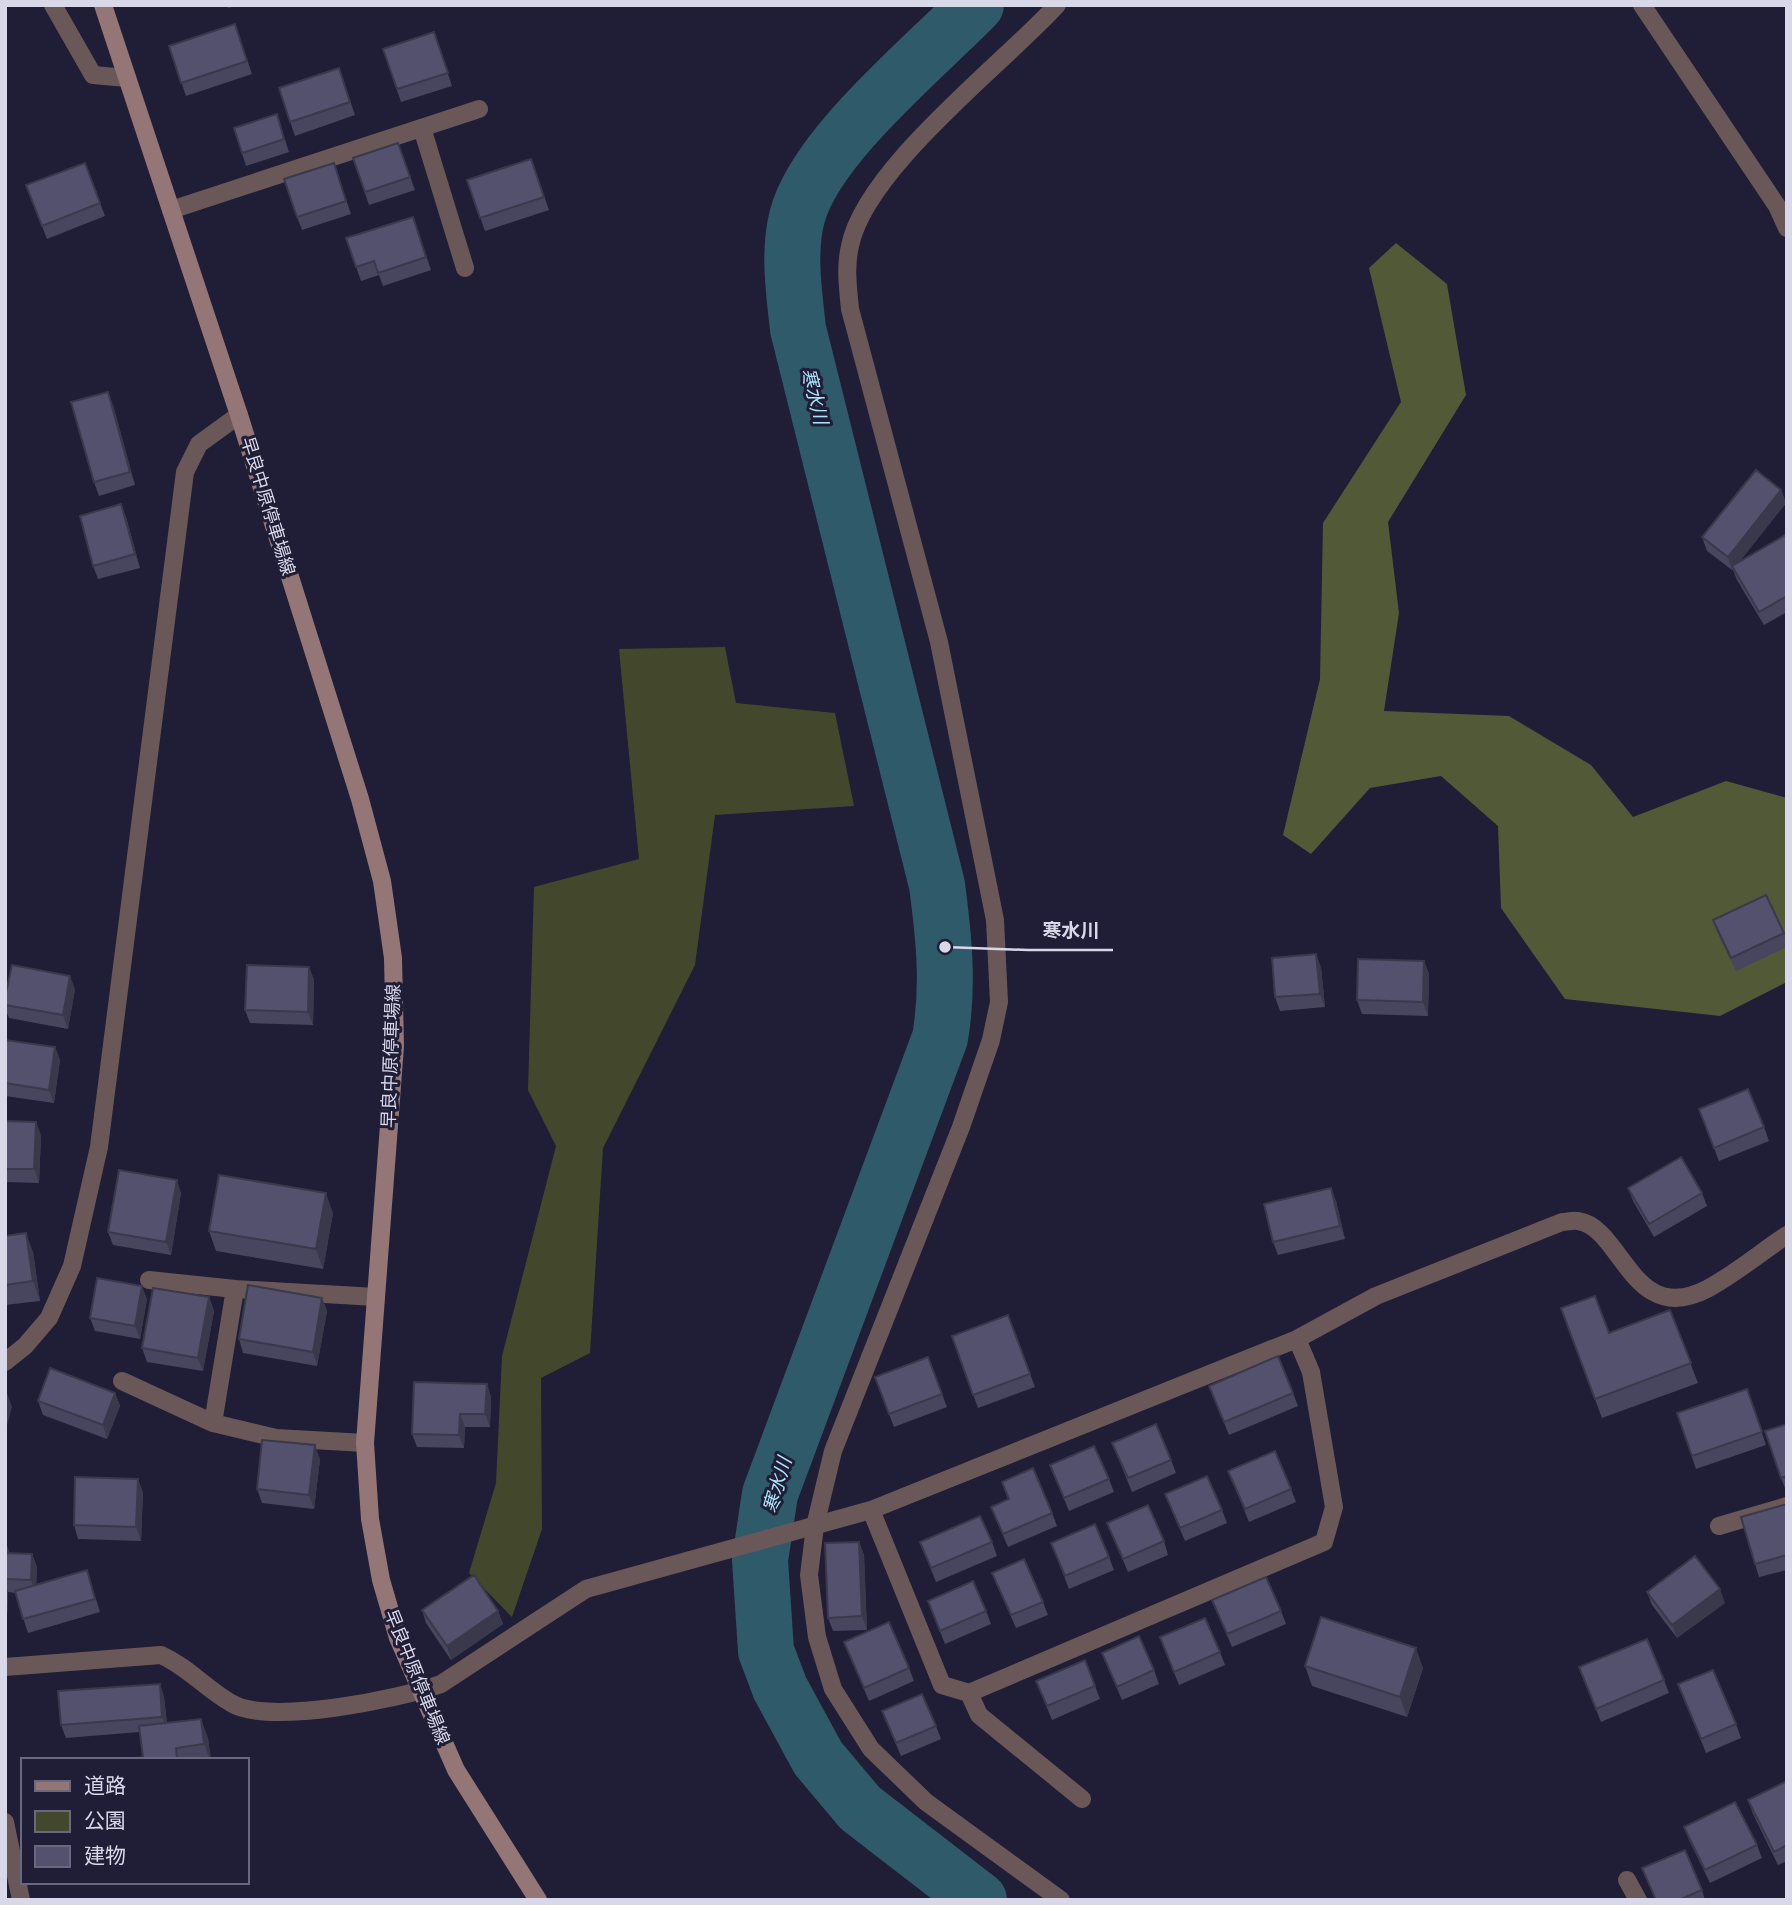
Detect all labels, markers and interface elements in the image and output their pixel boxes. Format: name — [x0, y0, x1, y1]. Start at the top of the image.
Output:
water label: 寒水川 — [795, 365, 834, 429]
street label: 早良中原停車場線 — [235, 434, 301, 578]
callout: 寒水川 — [1028, 910, 1113, 950]
text: 寒水川 — [1042, 918, 1100, 943]
street label: 早良中原停車場線 — [376, 984, 406, 1128]
water label: 寒水川 — [758, 1452, 798, 1516]
street label: 早良中原停車場線 — [379, 1606, 455, 1748]
legend — [21, 1758, 248, 1884]
text: 道路 — [84, 1772, 126, 1800]
text: 公園 — [84, 1807, 126, 1835]
text: 建物 — [84, 1842, 126, 1870]

